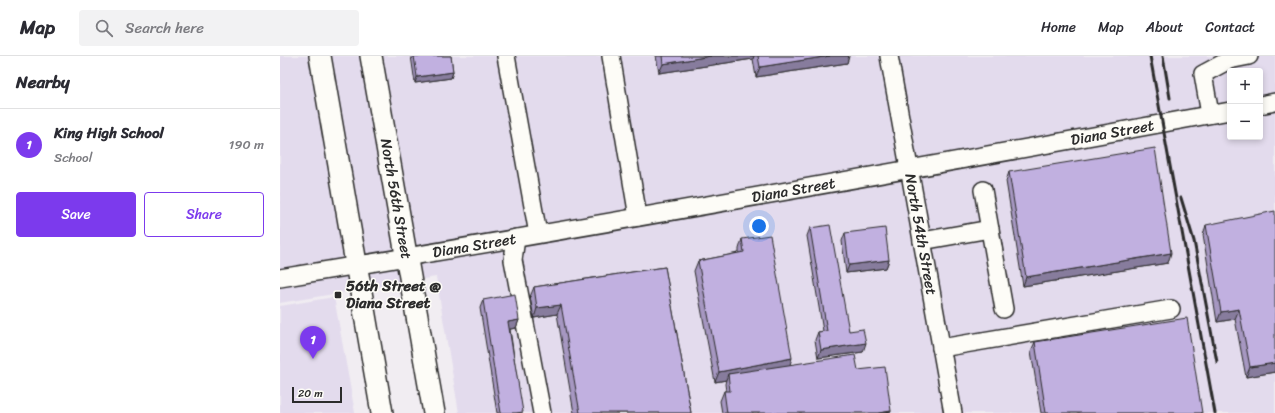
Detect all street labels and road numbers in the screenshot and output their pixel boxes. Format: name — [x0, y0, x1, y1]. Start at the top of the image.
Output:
street label: Diana Street — [1069, 112, 1157, 153]
street label: North 56th Street — [373, 136, 420, 262]
street label: Diana Street — [750, 170, 838, 210]
street label: North 54th Street — [897, 171, 945, 297]
street label: Diana Street — [431, 226, 518, 265]

